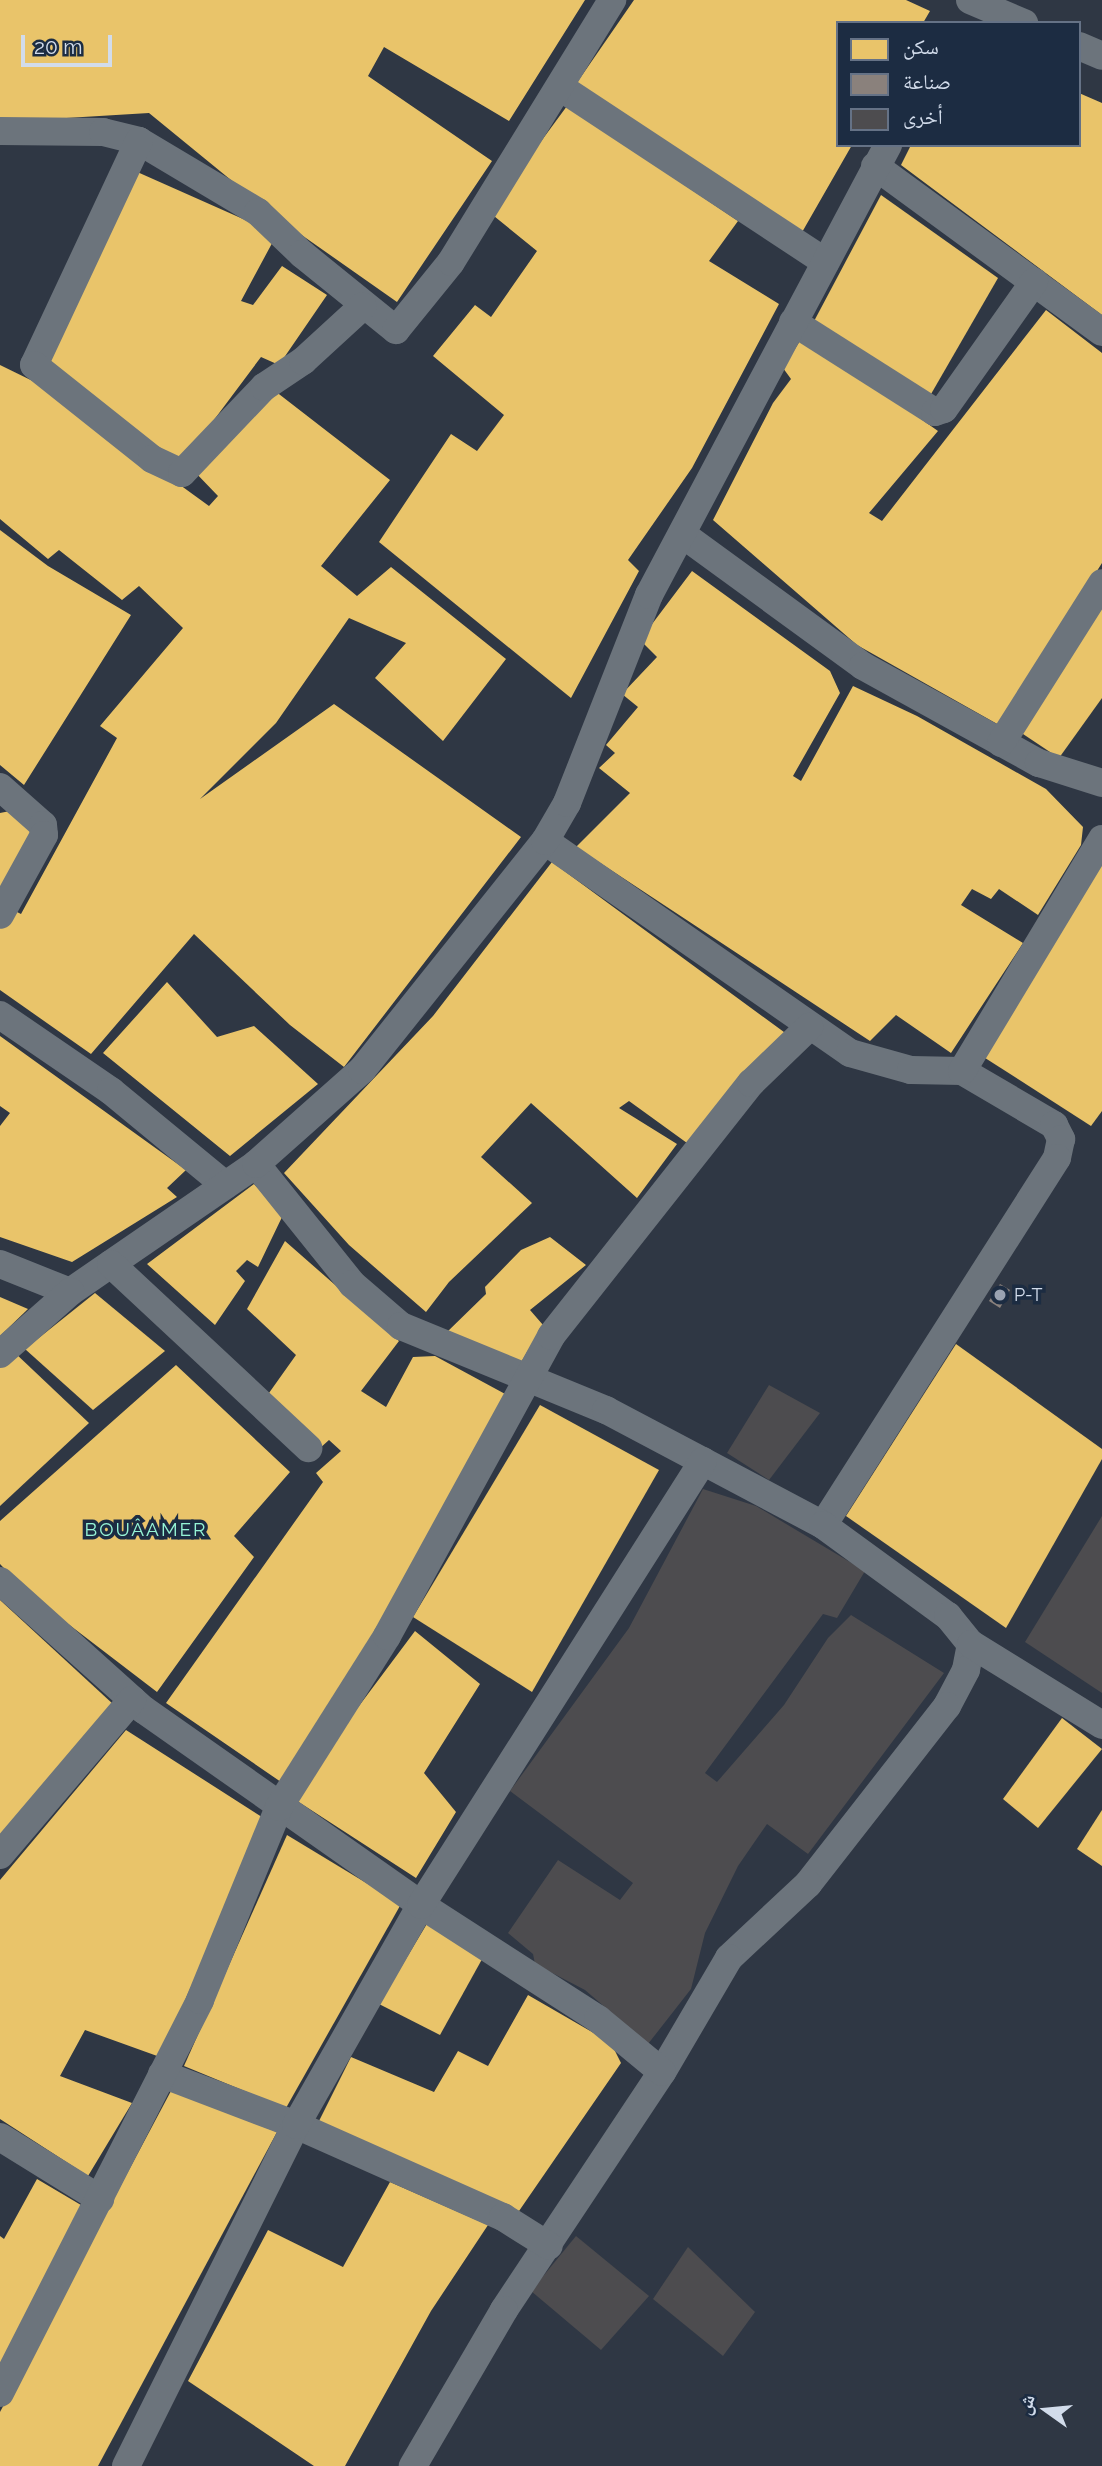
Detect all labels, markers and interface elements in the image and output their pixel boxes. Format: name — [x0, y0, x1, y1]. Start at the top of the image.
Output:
scale bar — [24, 21, 116, 65]
legend — [836, 21, 1081, 147]
text: 20 m — [34, 34, 82, 59]
text: سكن — [903, 34, 939, 59]
text: صناعة — [903, 69, 951, 94]
text: أخرى — [903, 104, 943, 129]
place label: P-T — [1014, 1284, 1043, 1306]
marker: P-T — [992, 1287, 1008, 1303]
district label: BOUÂAMER — [85, 1519, 207, 1541]
north arrow — [1011, 2375, 1081, 2445]
text: ش — [1012, 2392, 1039, 2417]

